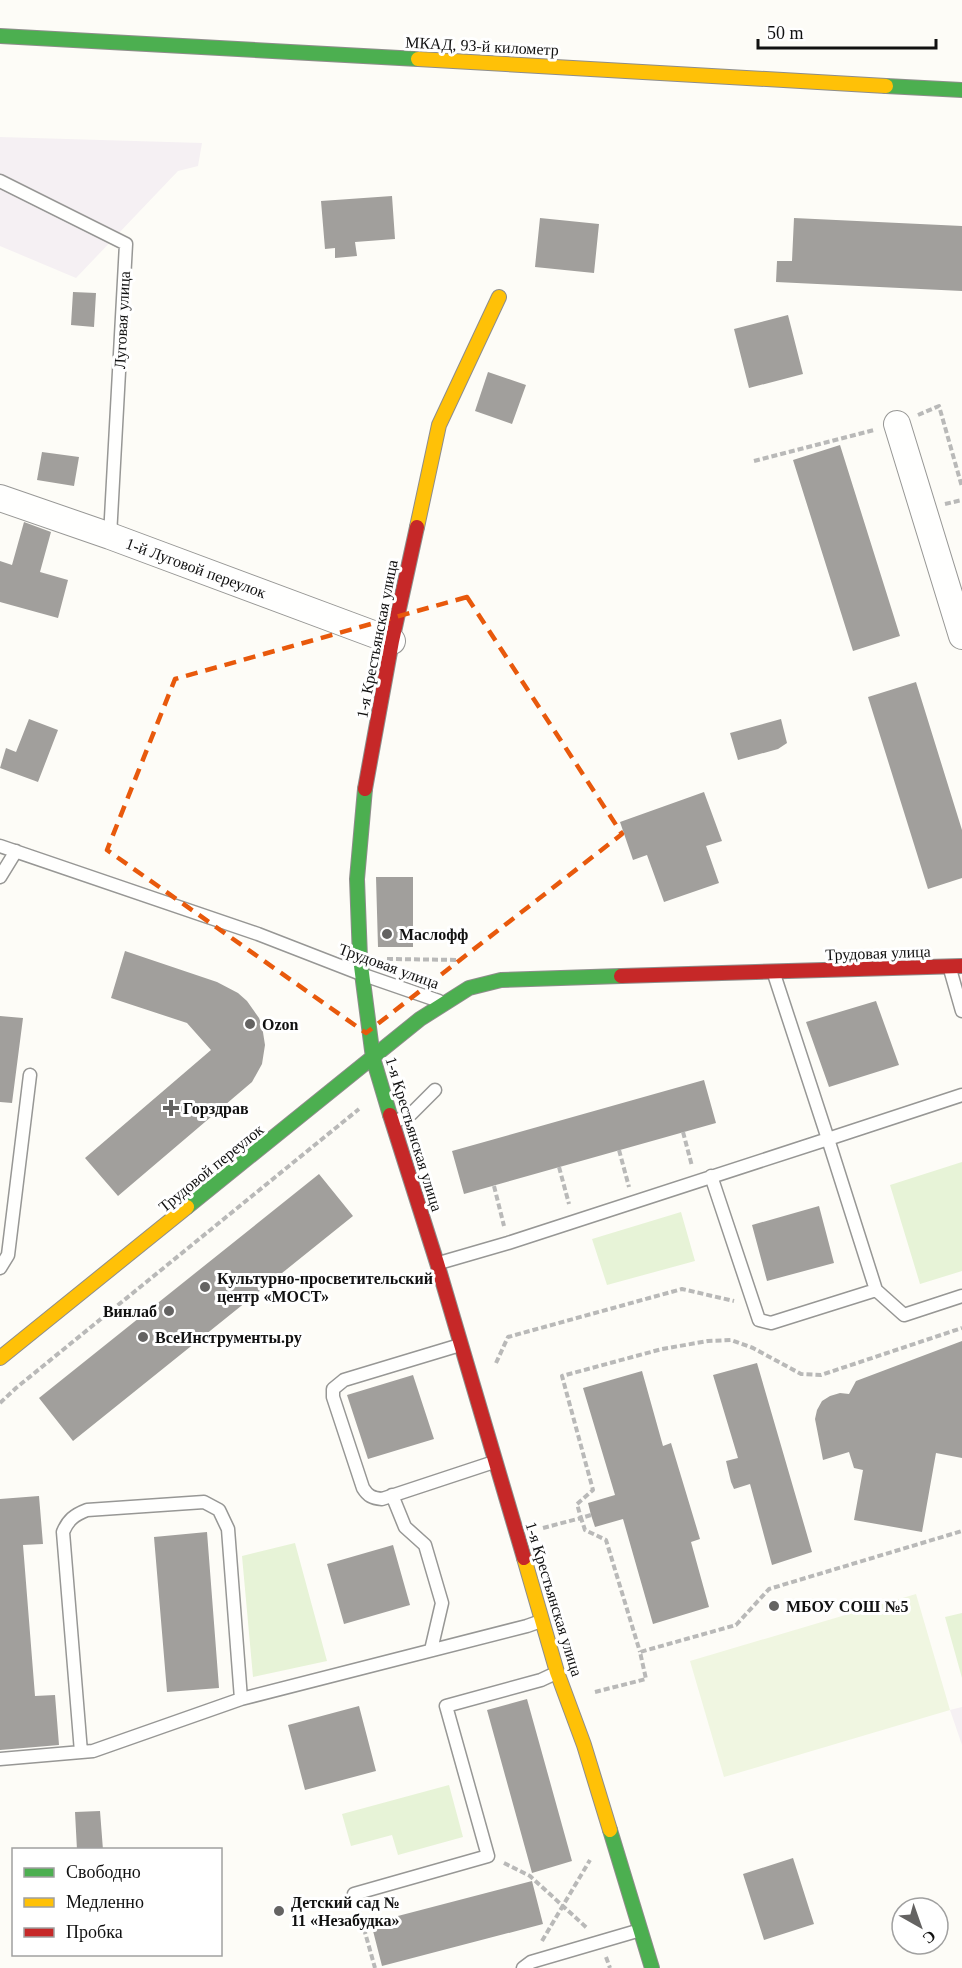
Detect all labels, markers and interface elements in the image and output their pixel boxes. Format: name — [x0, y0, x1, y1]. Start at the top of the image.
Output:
scale bar — [758, 12, 936, 50]
text: 50 m — [767, 23, 804, 43]
street label: МКАД, 93-й километр — [405, 33, 559, 60]
street label: Луговая улица — [111, 271, 134, 369]
street label: 1-й Луговой переулок — [123, 535, 269, 602]
street label: 1-я Крестьянская улица — [353, 558, 402, 720]
place label: Маслофф — [399, 926, 468, 944]
marker: Маслофф — [380, 927, 394, 941]
street label: Трудовая улица — [336, 940, 441, 993]
street label: Трудовая улица — [825, 943, 931, 964]
place label: Ozon — [262, 1016, 299, 1033]
marker: Ozon — [243, 1017, 257, 1031]
street label: 1-я Крестьянская улица — [381, 1055, 446, 1214]
place label: Горздрав — [183, 1100, 249, 1118]
marker: Горздрав — [164, 1101, 178, 1115]
street label: Трудовой переулок — [155, 1120, 267, 1216]
place label: Культурно-просветительский центр «МОСТ» — [217, 1270, 433, 1306]
marker: Культурно-просветительский центр «МОСТ» — [198, 1280, 212, 1294]
place label: Винлаб — [103, 1303, 157, 1320]
marker: Винлаб — [162, 1304, 176, 1318]
place label: ВсеИнструменты.ру — [155, 1329, 302, 1347]
marker: ВсеИнструменты.ру — [136, 1330, 150, 1344]
street label: 1-я Крестьянская улица — [521, 1520, 586, 1679]
place label: МБОУ СОШ №5 — [786, 1598, 909, 1615]
marker: МБОУ СОШ №5 — [767, 1599, 781, 1613]
legend — [12, 1848, 222, 1956]
text: Свободно — [66, 1862, 141, 1882]
text: Медленно — [66, 1892, 144, 1912]
place label: Детский сад № 11 «Незабудка» — [291, 1894, 400, 1930]
north arrow — [890, 1896, 950, 1956]
marker: Детский сад № 11 «Незабудка» — [272, 1904, 286, 1918]
text: Пробка — [66, 1922, 123, 1942]
text: С — [919, 1927, 939, 1947]

